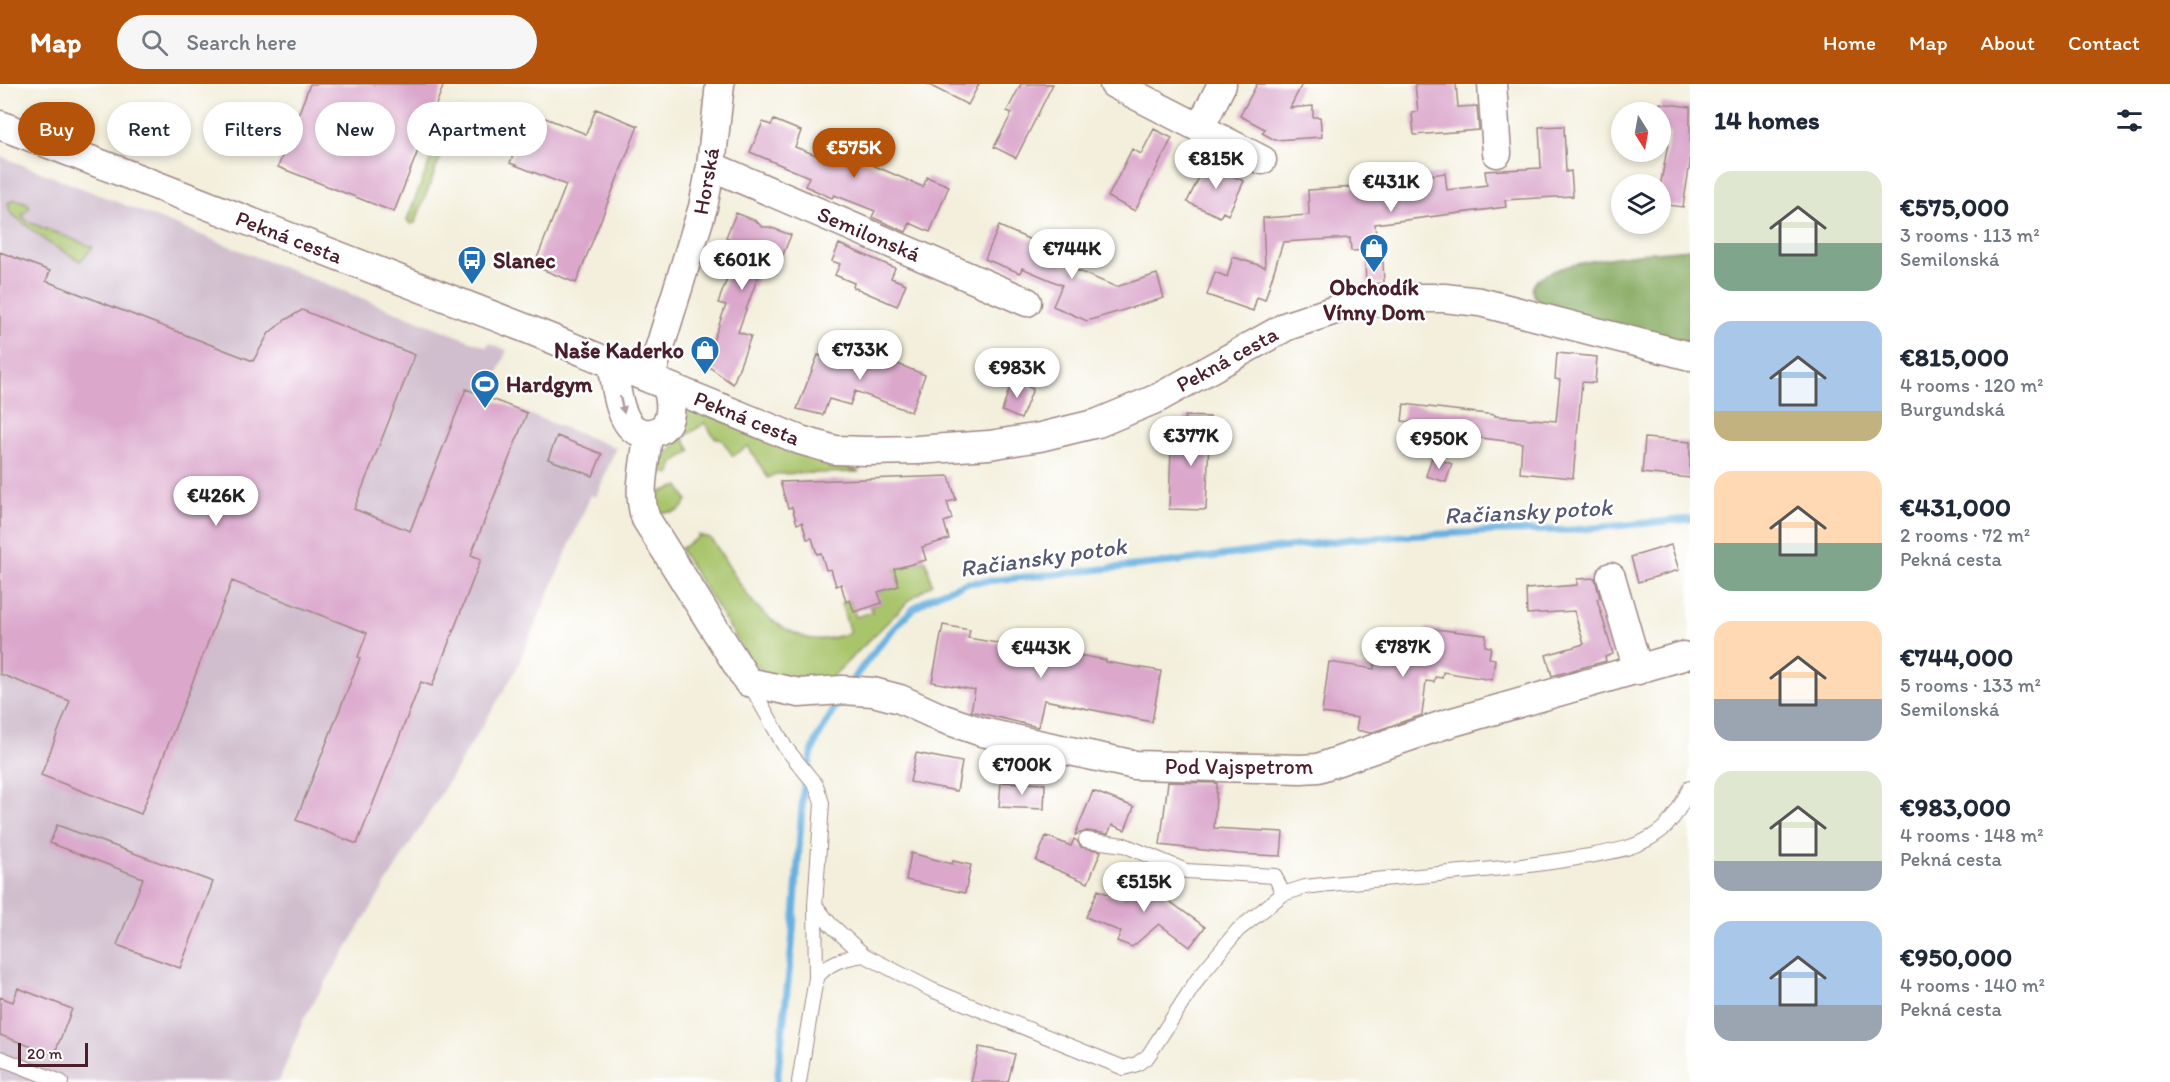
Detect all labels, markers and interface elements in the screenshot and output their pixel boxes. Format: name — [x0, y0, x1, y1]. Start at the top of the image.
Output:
search box — [117, 15, 537, 69]
text: Map — [30, 25, 81, 59]
icon: search — [138, 26, 171, 59]
text: Search here — [186, 29, 297, 56]
text: Home — [1823, 30, 1876, 55]
text: Map — [1909, 30, 1948, 55]
text: About — [1981, 30, 2035, 55]
text: Contact — [2068, 30, 2140, 55]
chip: Buy — [18, 102, 95, 156]
chip: Rent — [107, 102, 191, 156]
chip: Filters — [203, 102, 303, 156]
chip: New — [315, 102, 395, 156]
chip: Apartment — [407, 102, 547, 156]
north arrow — [1611, 102, 1671, 162]
map controls — [1611, 102, 1671, 234]
text: 14 homes — [1714, 104, 1820, 136]
icon: filters — [2113, 104, 2146, 137]
pin: €575K — [812, 128, 896, 179]
text: €575K — [826, 135, 882, 159]
pin: €815K — [1174, 139, 1258, 190]
street label: Horská — [687, 145, 725, 217]
text: €815K — [1189, 146, 1243, 170]
pin: €431K — [1349, 162, 1433, 213]
text: €431K — [1363, 169, 1419, 193]
button: layers — [1611, 174, 1671, 234]
text: €575,000 — [1900, 191, 2009, 223]
icon: home — [1762, 195, 1834, 267]
street label: Semilonská — [813, 200, 925, 268]
street label: Pekná cesta — [232, 204, 347, 270]
text: 3 rooms · 113 m² — [1900, 223, 2040, 247]
pin: €744K — [1030, 229, 1114, 280]
shop icon: Obchodík Vínny Dom — [1358, 232, 1390, 274]
text: €744K — [1043, 236, 1101, 260]
pin: €601K — [700, 240, 784, 291]
bus stop icon: Slanec — [456, 244, 488, 286]
place label: Slanec — [493, 247, 556, 274]
text: €601K — [714, 247, 770, 271]
text: Semilonská — [1900, 247, 1999, 271]
place label: Obchodík Vínny Dom — [1323, 274, 1425, 326]
street label: Pekná cesta — [1171, 320, 1283, 398]
pin: €733K — [818, 330, 902, 381]
shop icon: Naše Kaderko — [689, 334, 721, 376]
place label: Naše Kaderko — [554, 337, 684, 364]
text: €733K — [832, 337, 888, 361]
text: €815,000 — [1900, 341, 2009, 373]
icon: home — [1762, 345, 1834, 417]
pin: €983K — [975, 348, 1059, 399]
text: €983K — [989, 355, 1045, 379]
sports icon: Hardgym — [469, 368, 501, 410]
place label: Hardgym — [506, 371, 593, 398]
text: 4 rooms · 120 m² — [1900, 373, 2043, 397]
street label: Pekná cesta — [690, 384, 805, 452]
one-way arrow — [617, 396, 627, 414]
text: Burgundská — [1900, 397, 2005, 421]
pin: €377K — [1149, 416, 1233, 467]
pin: €950K — [1397, 419, 1481, 470]
text: €377K — [1164, 423, 1218, 447]
text: €950K — [1410, 426, 1468, 450]
pin: €426K — [174, 476, 258, 527]
text: €426K — [187, 483, 245, 507]
text: €431,000 — [1900, 491, 2011, 523]
water label: Račiansky potok — [1443, 492, 1614, 530]
icon: home — [1762, 495, 1834, 567]
text: 2 rooms · 72 m² — [1900, 523, 2030, 547]
water label: Račiansky potok — [958, 531, 1130, 583]
text: Pekná cesta — [1900, 547, 2002, 571]
pin: €787K — [1361, 627, 1445, 678]
pin: €443K — [999, 628, 1083, 679]
text: €787K — [1376, 634, 1431, 658]
text: €443K — [1011, 635, 1071, 659]
text: €744,000 — [1900, 641, 2013, 673]
icon: home — [1762, 645, 1834, 717]
text: 5 rooms · 133 m² — [1900, 673, 2041, 697]
text: Semilonská — [1900, 697, 1999, 721]
pin: €700K — [980, 745, 1064, 796]
text: €700K — [993, 752, 1051, 776]
street label: Pod Vajspetrom — [1165, 753, 1314, 780]
text: €983,000 — [1900, 791, 2011, 823]
icon: home — [1762, 795, 1834, 867]
text: 4 rooms · 148 m² — [1900, 823, 2044, 847]
text: Pekná cesta — [1900, 847, 2002, 871]
pin: €515K — [1102, 862, 1186, 913]
text: €515K — [1117, 869, 1171, 893]
text: €950,000 — [1900, 941, 2012, 973]
icon: home — [1762, 945, 1834, 1017]
text: 4 rooms · 140 m² — [1900, 973, 2045, 997]
text: Pekná cesta — [1900, 997, 2002, 1021]
scale bar — [18, 1040, 88, 1068]
text: 20 m — [27, 1044, 62, 1063]

